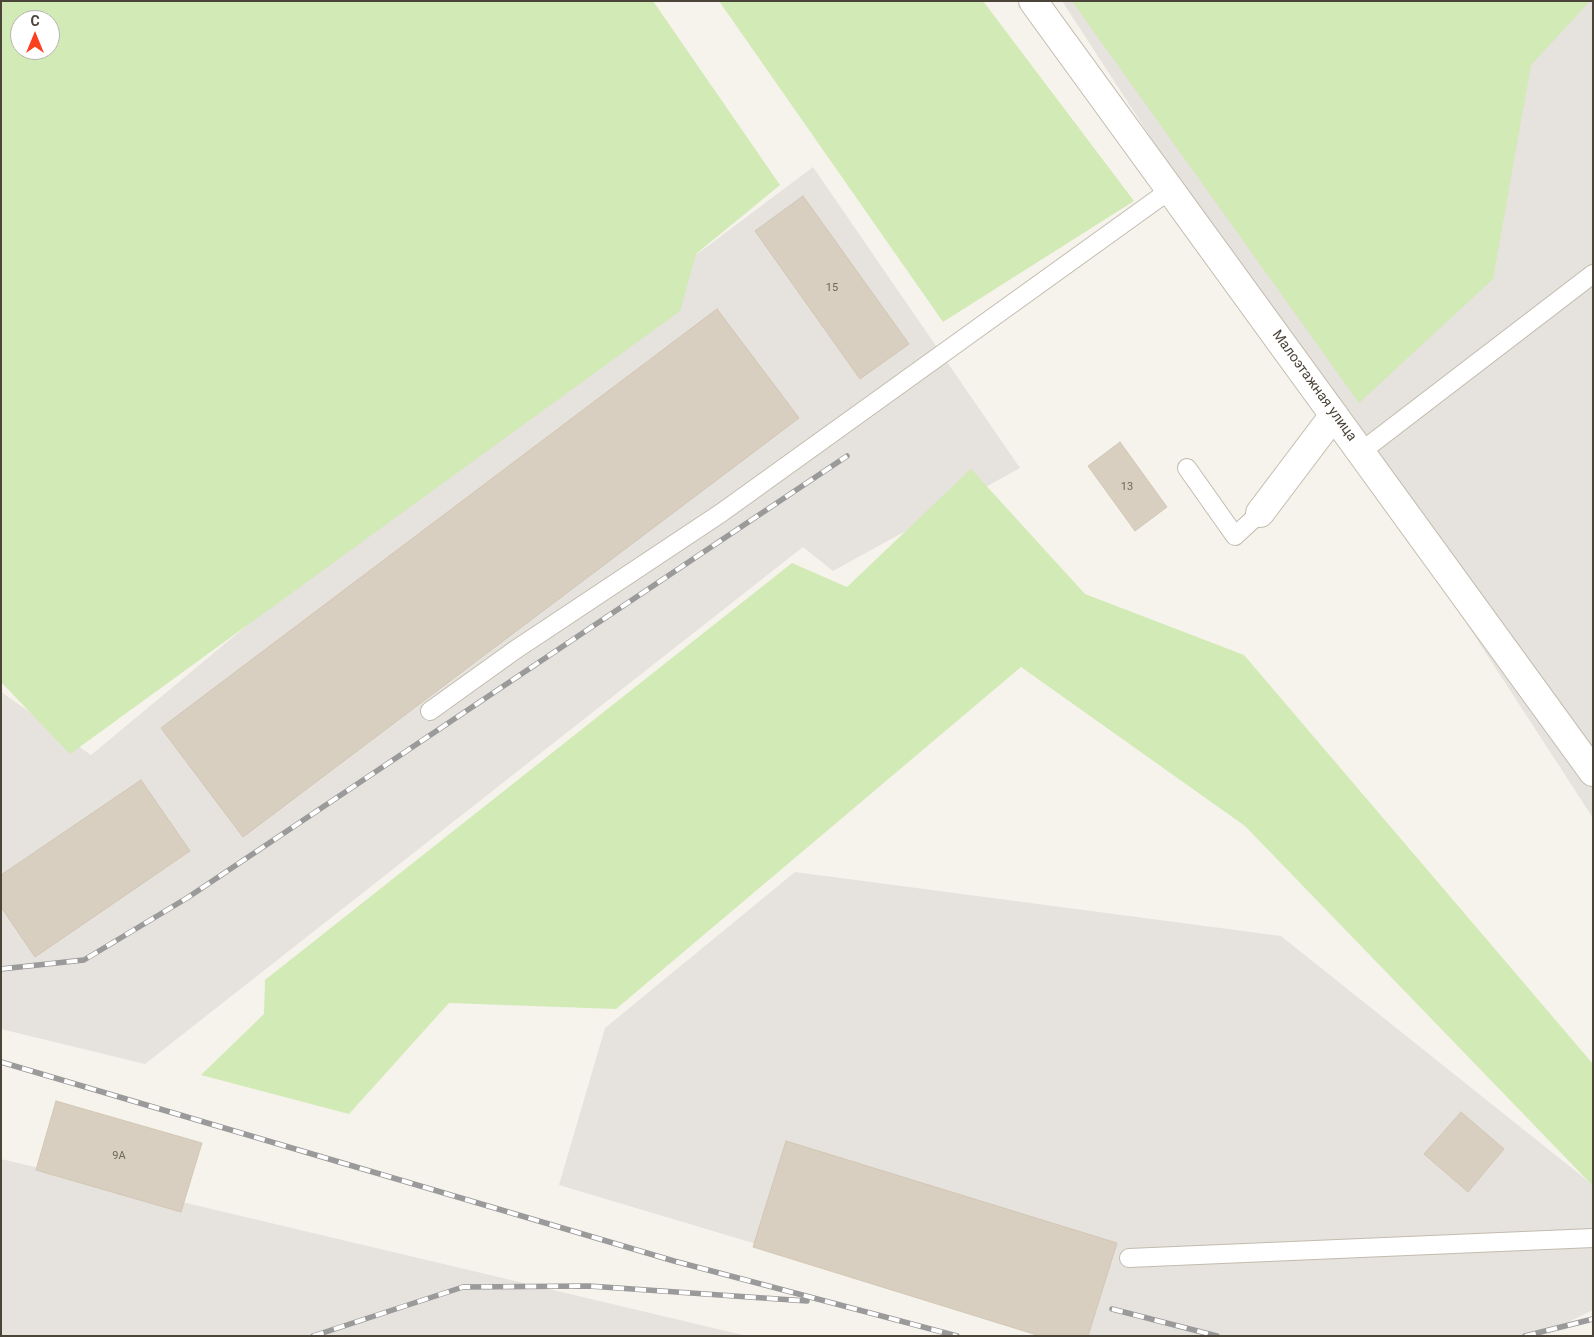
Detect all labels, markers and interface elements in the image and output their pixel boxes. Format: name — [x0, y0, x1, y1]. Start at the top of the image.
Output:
north arrow — [10, 10, 60, 60]
text: С — [30, 13, 40, 29]
house number: 15 — [826, 281, 838, 295]
street label: Малоэтажная улица — [1268, 327, 1360, 445]
house number: 13 — [1121, 480, 1133, 494]
house number: 9А — [112, 1149, 126, 1163]

